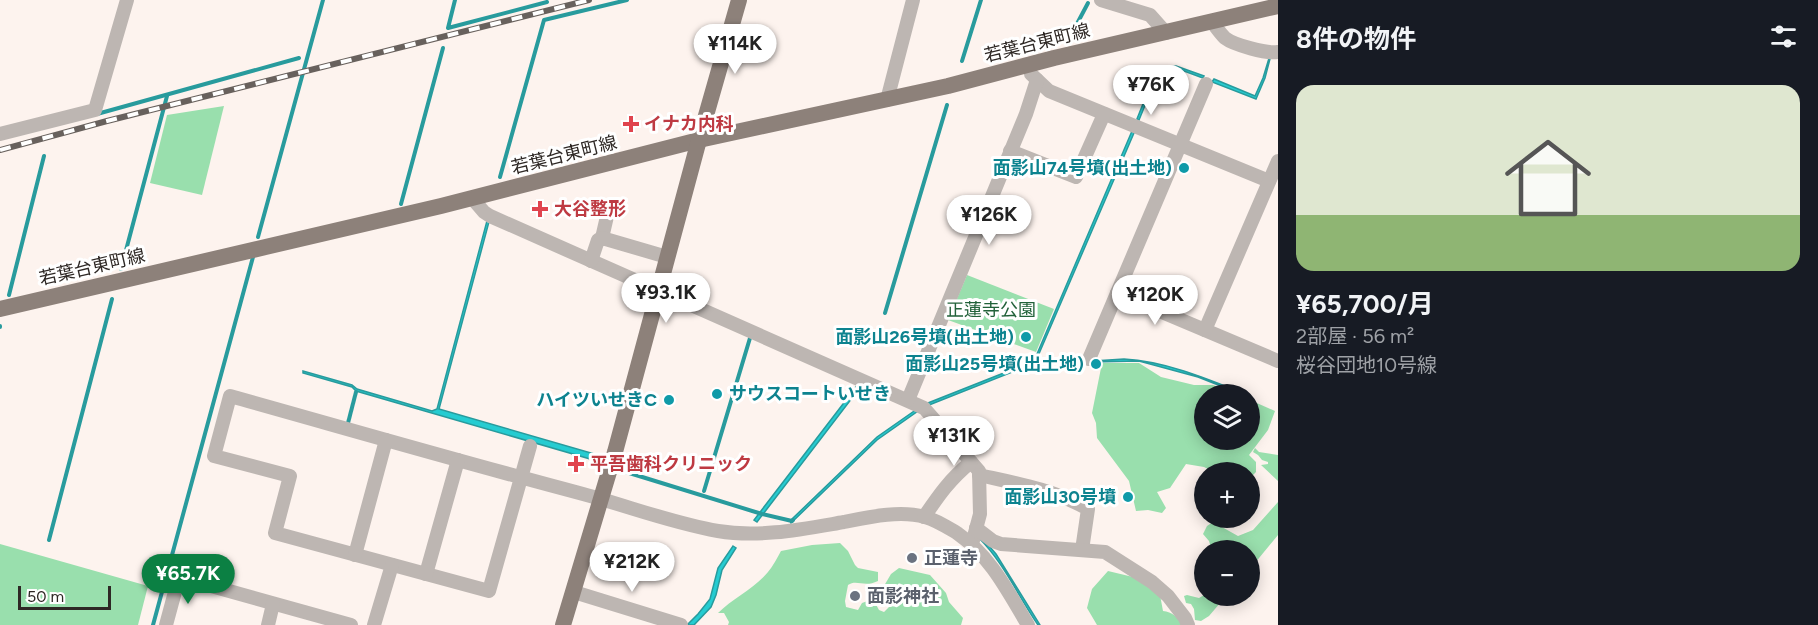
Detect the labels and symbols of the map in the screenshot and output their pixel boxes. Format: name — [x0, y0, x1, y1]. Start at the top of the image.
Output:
street label: 若葉台東町線 — [982, 19, 1092, 67]
pin: ¥114K — [693, 24, 777, 75]
pin: ¥76K — [1115, 65, 1187, 116]
place label: イナカ内科 — [644, 113, 734, 135]
marker: イナカ内科 — [622, 115, 640, 133]
street label: 若葉台東町線 — [509, 131, 619, 179]
place label: 面影山74号墳(出土地) — [993, 157, 1172, 179]
marker: 面影山74号墳(出土地) — [1177, 161, 1191, 175]
pin: ¥126K — [947, 195, 1031, 246]
place label: 大谷整形 — [554, 198, 626, 220]
marker: 大谷整形 — [531, 200, 549, 218]
street label: 若葉台東町線 — [37, 244, 147, 290]
pin: ¥93.1K — [617, 273, 715, 324]
pin: ¥120K — [1113, 275, 1197, 326]
park label: 正蓮寺公園 — [946, 299, 1036, 321]
place label: 面影山26号墳(出土地) — [835, 326, 1014, 348]
marker: 面影山26号墳(出土地) — [1019, 330, 1033, 344]
place label: 面影山25号墳(出土地) — [905, 353, 1084, 375]
marker: 面影山25号墳(出土地) — [1089, 357, 1103, 371]
place label: サウスコートいせき — [729, 383, 891, 405]
marker: サウスコートいせき — [710, 387, 724, 401]
place label: ハイツいせきC — [536, 389, 657, 411]
marker: ハイツいせきC — [662, 393, 676, 407]
pin: ¥131K — [912, 416, 996, 467]
place label: 平吾歯科クリニック — [590, 453, 752, 475]
marker: 平吾歯科クリニック — [567, 455, 585, 473]
place label: 面影山30号墳 — [1004, 486, 1116, 508]
marker: 面影山30号墳 — [1121, 490, 1135, 504]
pin: ¥212K — [590, 542, 674, 593]
place label: 正蓮寺 — [924, 547, 978, 569]
marker: 正蓮寺 — [905, 551, 919, 565]
pin: ¥65.7K — [139, 554, 237, 605]
scale bar — [18, 583, 111, 610]
place label: 面影神社 — [867, 585, 939, 607]
marker: 面影神社 — [848, 589, 862, 603]

